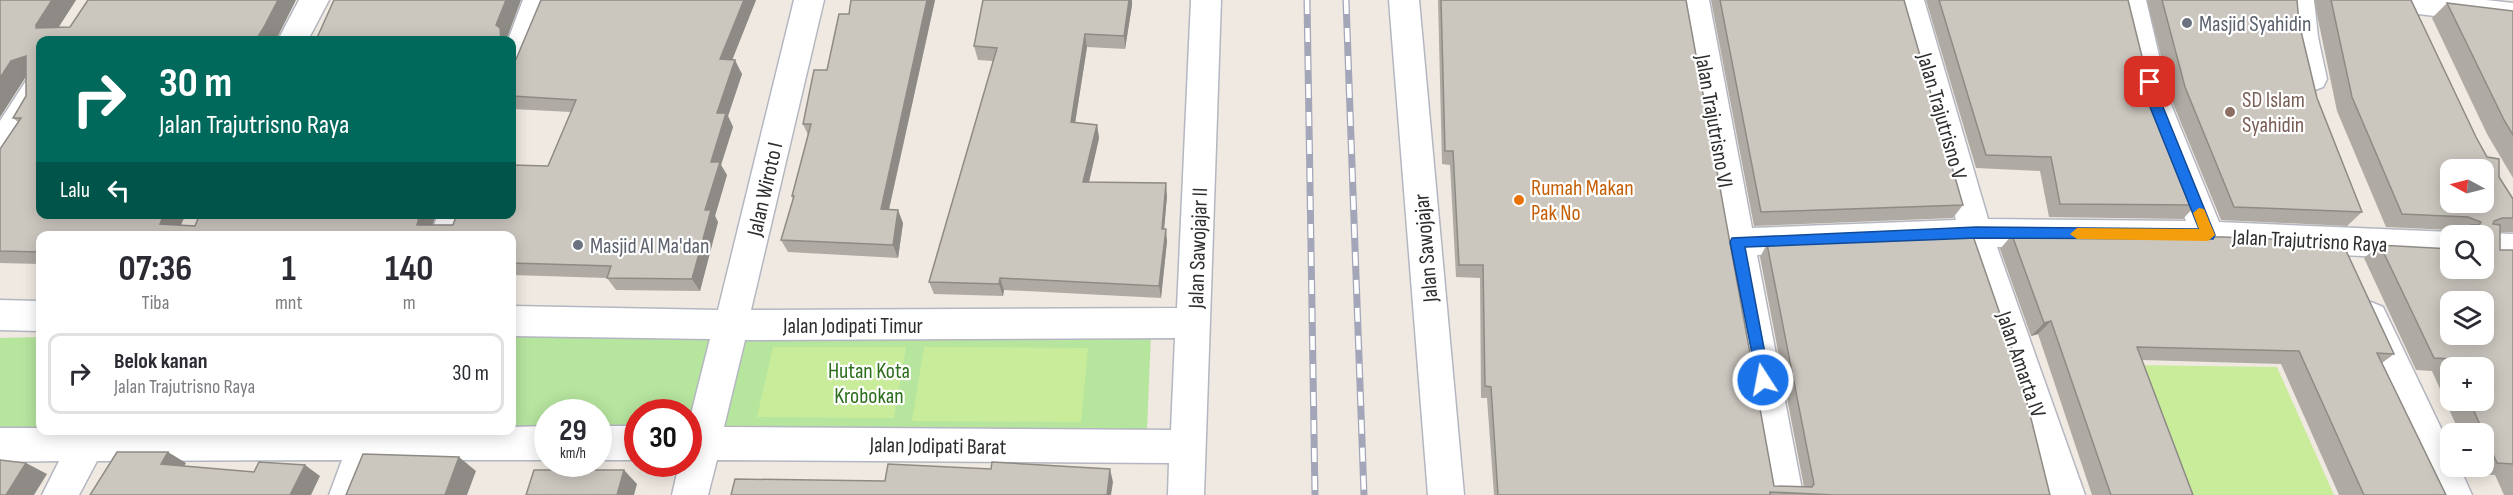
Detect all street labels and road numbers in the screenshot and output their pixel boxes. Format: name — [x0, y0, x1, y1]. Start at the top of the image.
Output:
street label: Jalan Trajutrisno V — [1910, 49, 1973, 183]
street label: Jalan Trajutrisno VI — [1688, 52, 1739, 190]
street label: Jalan Wiroto I — [741, 140, 789, 240]
street label: Jalan Sawojajar II — [1183, 187, 1214, 310]
street label: Jalan Sawojajar — [1408, 193, 1445, 304]
street label: Jalan Trajutrisno Raya — [2231, 224, 2388, 259]
street label: Jalan Amarta IV — [1990, 307, 2051, 421]
street label: Jalan Jodipati Timur — [782, 313, 923, 340]
street label: Jalan Jodipati Barat — [868, 432, 1007, 461]

